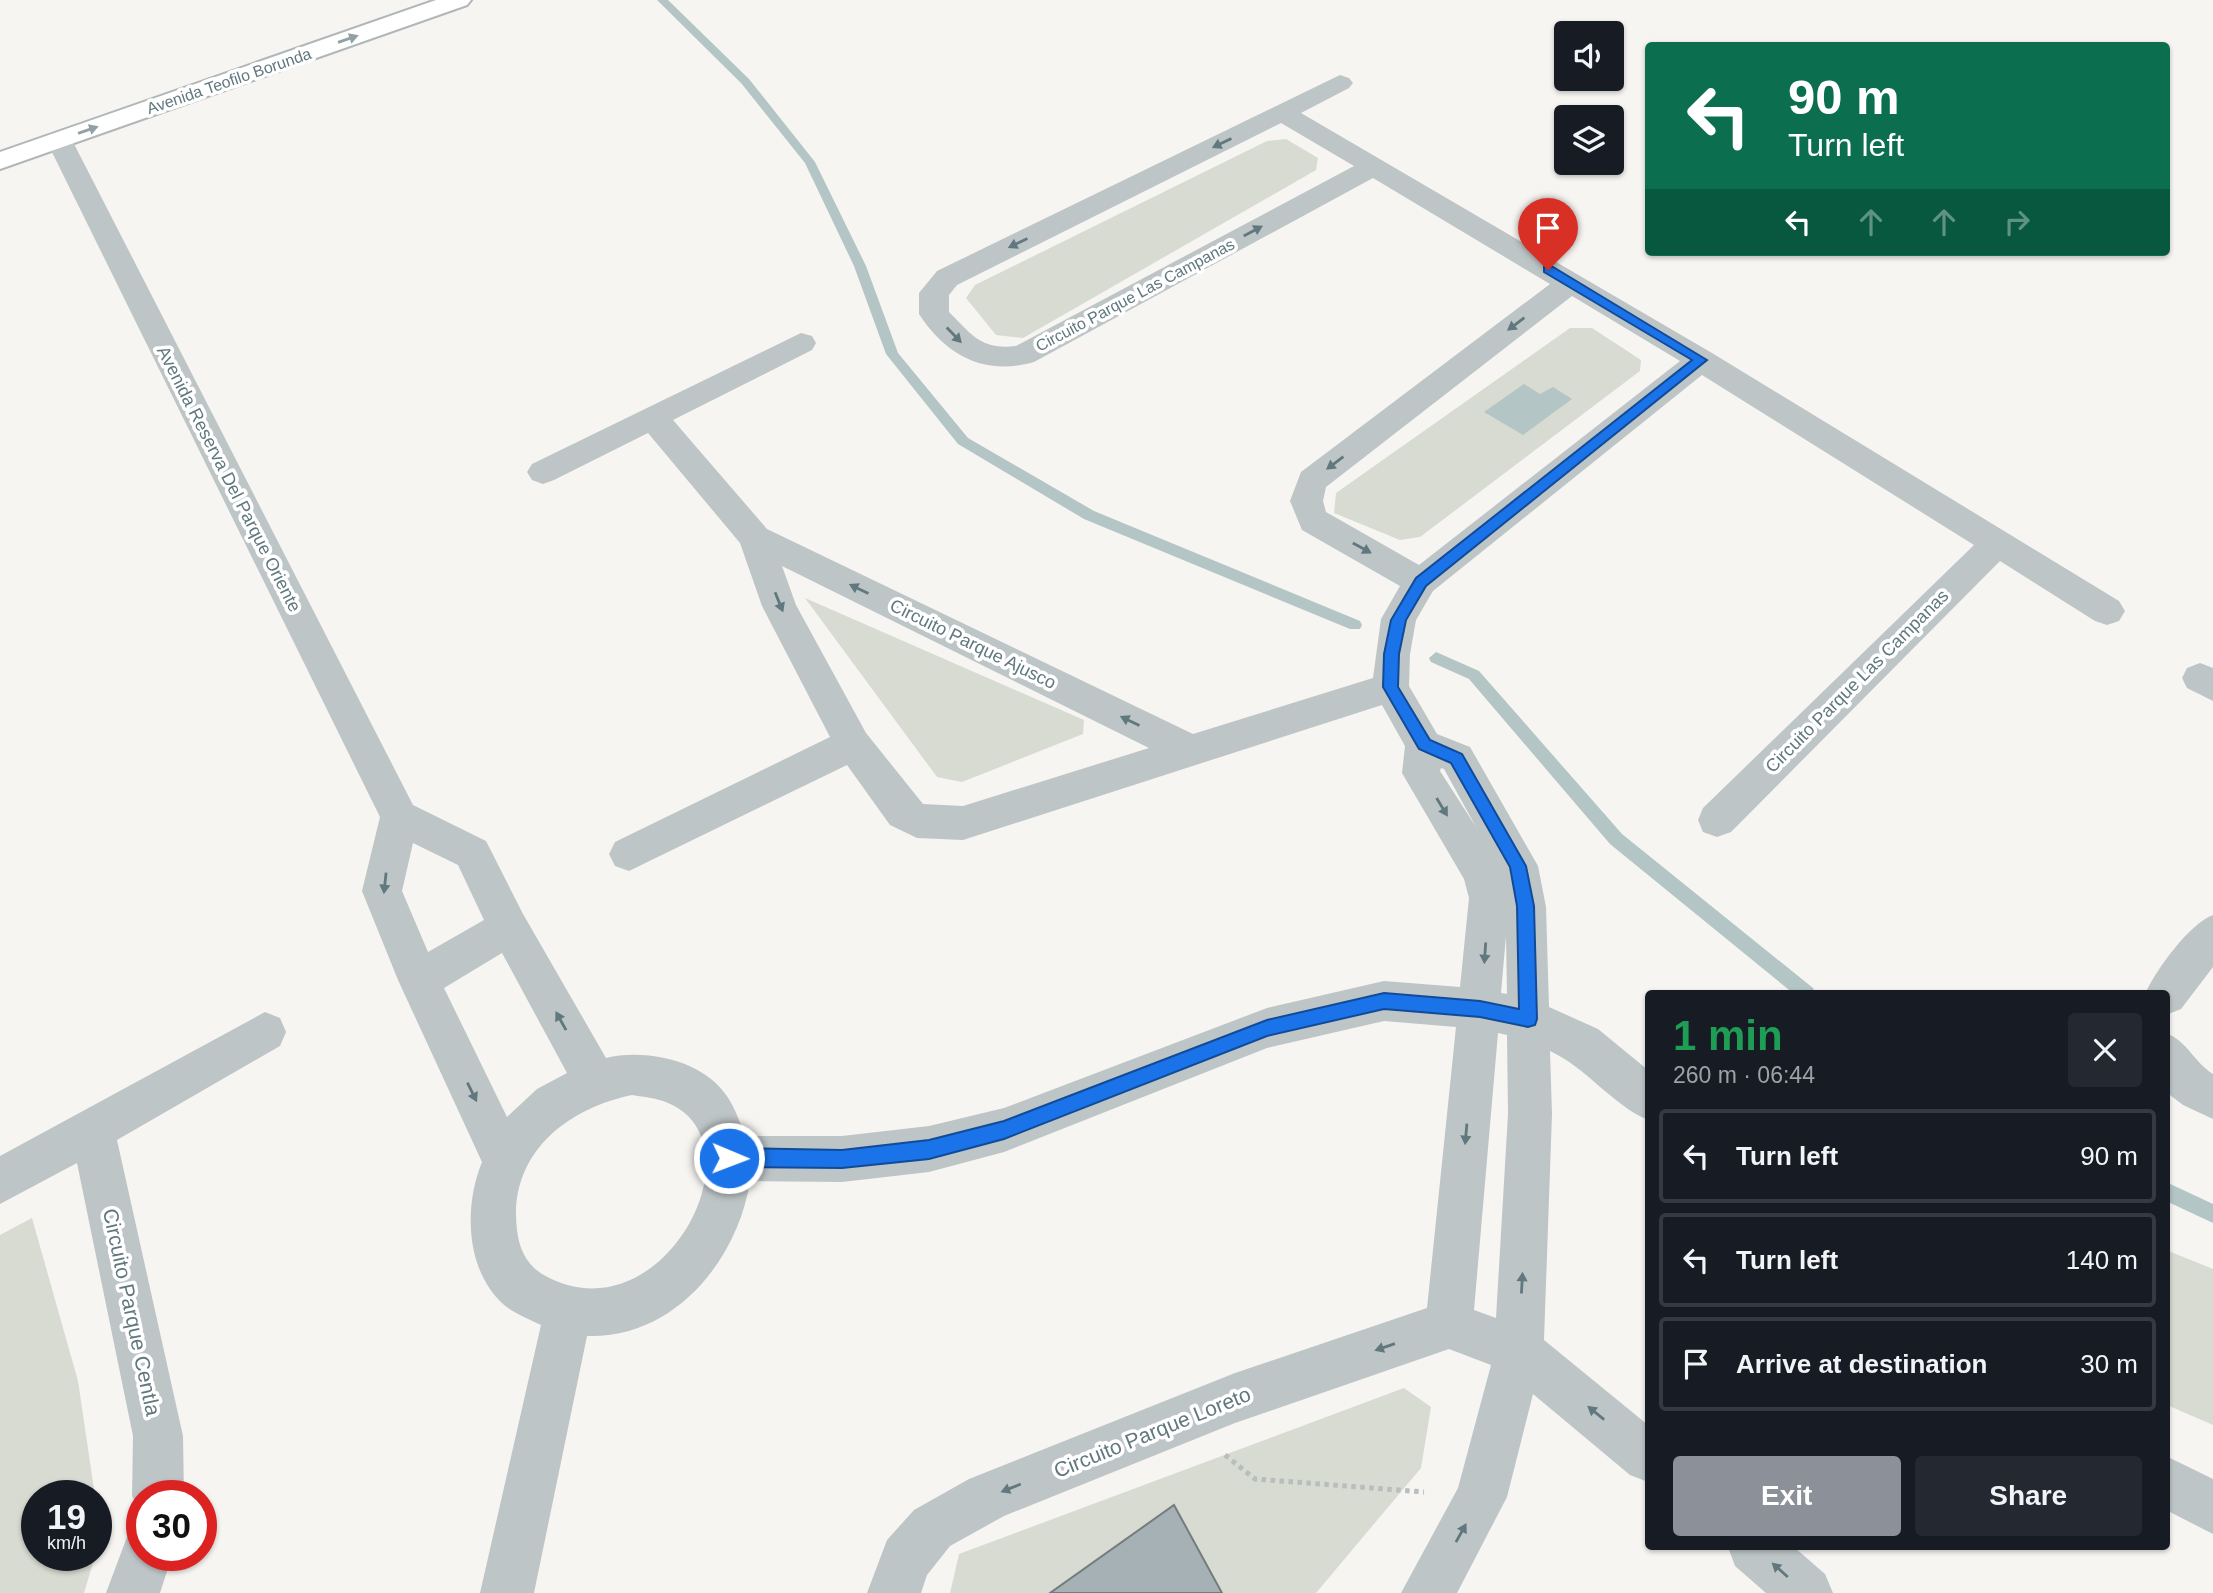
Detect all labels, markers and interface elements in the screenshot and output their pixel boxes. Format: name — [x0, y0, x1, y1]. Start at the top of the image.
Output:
map controls — [1554, 21, 1624, 175]
button: sound — [1554, 21, 1624, 91]
one-way arrow — [338, 33, 359, 44]
street label: Avenida Teofilo Borunda — [145, 45, 314, 117]
icon: left — [1673, 70, 1764, 161]
text: 90 m — [1788, 70, 1900, 124]
button: layers — [1554, 105, 1624, 175]
one-way arrow — [77, 124, 98, 135]
text: Turn left — [1788, 127, 1904, 163]
one-way arrow — [1212, 137, 1232, 148]
pin — [1518, 198, 1578, 270]
icon: left — [1779, 203, 1817, 241]
icon: ahead — [1852, 203, 1890, 241]
icon: ahead — [1925, 203, 1963, 241]
icon: right — [1998, 203, 2036, 241]
icon: arrive — [1529, 209, 1567, 247]
one-way arrow — [1244, 225, 1263, 237]
street label: Circuito Parque Las Campanas — [1033, 235, 1237, 355]
one-way arrow — [1008, 237, 1028, 249]
one-way arrow — [1507, 317, 1525, 331]
one-way arrow — [946, 326, 962, 343]
street label: Avenida Reserva Del Parque Oriente — [153, 343, 305, 615]
one-way arrow — [1327, 455, 1345, 470]
one-way arrow — [1352, 542, 1372, 554]
one-way arrow — [849, 583, 869, 594]
street label: Circuito Parque Las Campanas — [1761, 585, 1953, 777]
one-way arrow — [773, 592, 784, 613]
street label: Circuito Parque Ajusco — [887, 595, 1059, 693]
one-way arrow — [1120, 715, 1140, 727]
one-way arrow — [1436, 797, 1448, 816]
one-way arrow — [380, 872, 391, 894]
one-way arrow — [1479, 943, 1490, 965]
one-way arrow — [555, 1011, 567, 1031]
text: 1 min — [1673, 1012, 1783, 1059]
button: close — [2068, 1013, 2142, 1087]
text: 260 m · 06:44 — [1673, 1062, 1815, 1088]
one-way arrow — [466, 1082, 478, 1102]
position arrow — [692, 1121, 766, 1195]
one-way arrow — [1460, 1123, 1471, 1145]
icon: left — [1677, 1137, 1715, 1175]
text: Turn left — [1736, 1141, 1838, 1171]
text: 90 m — [2080, 1141, 2138, 1171]
street label: Circuito Parque Centla — [99, 1206, 165, 1418]
icon: left — [1677, 1241, 1715, 1279]
text: Turn left — [1736, 1245, 1838, 1275]
text: 140 m — [2066, 1245, 2138, 1275]
one-way arrow — [1517, 1272, 1528, 1294]
one-way arrow — [1374, 1342, 1395, 1353]
icon: arrive — [1677, 1345, 1715, 1383]
text: Arrive at destination — [1736, 1349, 1987, 1379]
text: 30 m — [2080, 1349, 2138, 1379]
street label: Circuito Parque Loreto — [1050, 1382, 1254, 1482]
one-way arrow — [1587, 1406, 1605, 1421]
button: Exit — [1673, 1456, 1901, 1536]
button: Share — [1915, 1456, 2142, 1536]
speed limit sign: 30 — [126, 1480, 217, 1571]
one-way arrow — [1001, 1482, 1022, 1493]
text: 19 — [47, 1497, 86, 1536]
one-way arrow — [1455, 1523, 1467, 1543]
text: km/h — [47, 1533, 86, 1553]
one-way arrow — [1771, 1562, 1789, 1578]

